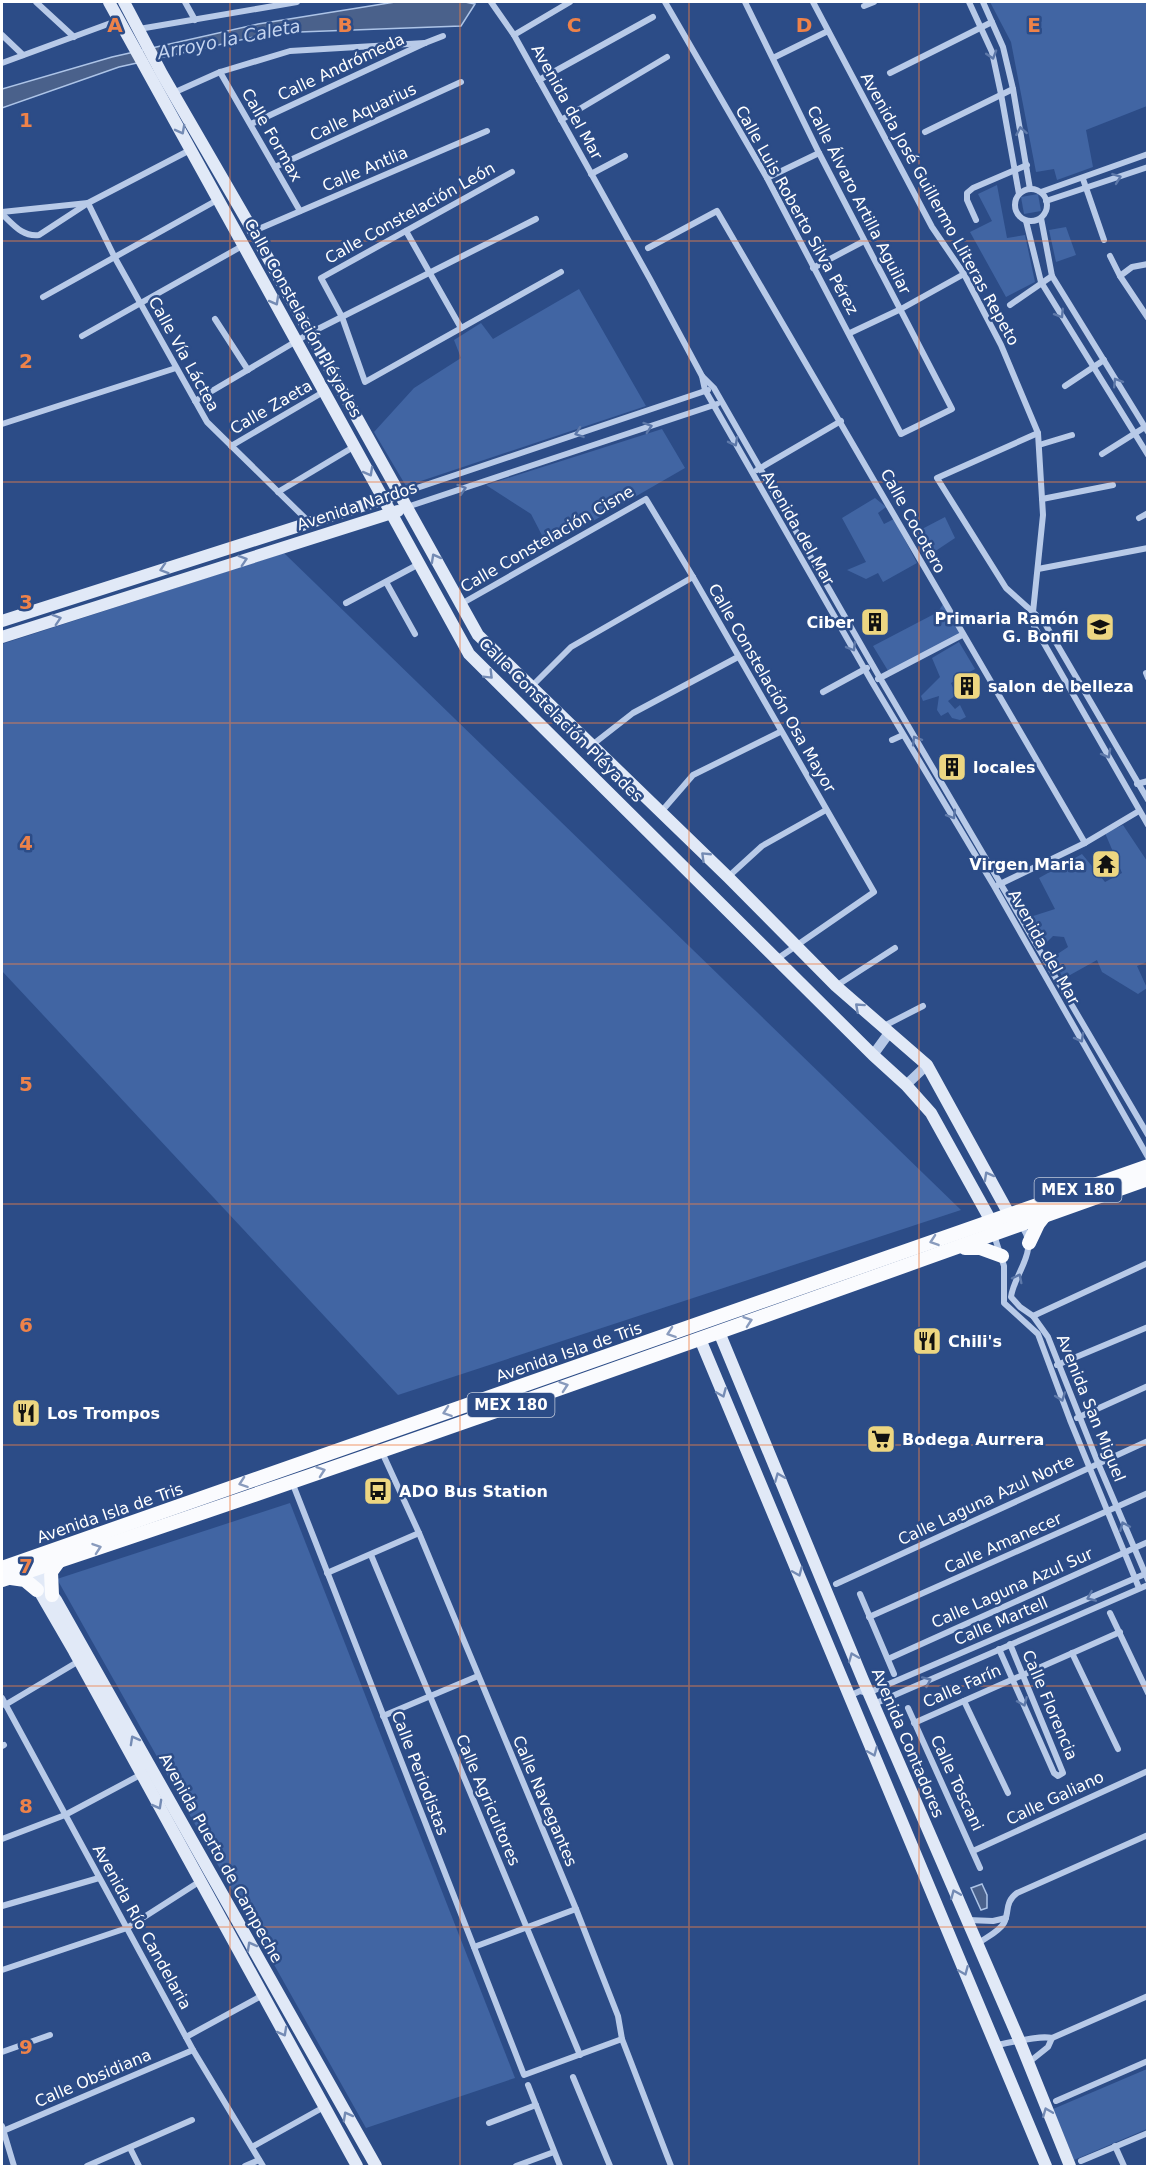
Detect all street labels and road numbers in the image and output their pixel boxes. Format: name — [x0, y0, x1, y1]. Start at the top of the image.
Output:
street label: Calle Andrómeda — [275, 29, 407, 105]
street label: Avenida del Mar — [528, 41, 607, 163]
street label: Avenida José Guillermo Lliteras Repeto — [857, 69, 1023, 349]
street label: Calle Aquarius — [307, 79, 419, 145]
street label: Calle Formax — [238, 85, 306, 185]
street label: Calle Luis Roberto Silva Pérez — [731, 102, 863, 318]
street label: Calle Álvaro Artilla Aguilar — [803, 103, 915, 298]
street label: Calle Antlia — [319, 143, 411, 195]
street label: Calle Constelación León — [322, 158, 498, 268]
street label: Calle Constelación Pléyades — [240, 215, 366, 421]
street label: Calle Vía Láctea — [145, 293, 223, 415]
street label: Calle Zaeta — [227, 376, 315, 438]
street label: Calle Cocotero — [876, 465, 950, 577]
street label: Avenida del Mar — [758, 468, 839, 589]
street label: Avenida Nardos — [294, 478, 420, 534]
street label: Calle Constelación Cisne — [457, 482, 637, 596]
street label: Calle Constelación Osa Mayor — [704, 580, 840, 796]
street label: Calle Constelación Pléyades — [475, 634, 647, 806]
street label: Avenida del Mar — [1005, 886, 1084, 1008]
road number: MEX 180 — [1034, 1178, 1122, 1202]
street label: Avenida Isla de Tris — [493, 1318, 645, 1386]
street label: Avenida San Miguel — [1053, 1332, 1129, 1484]
road number: MEX 180 — [468, 1393, 554, 1417]
street label: Calle Laguna Azul Norte — [895, 1451, 1077, 1549]
street label: Avenida Isla de Tris — [34, 1479, 186, 1547]
street label: Calle Amanecer — [941, 1508, 1065, 1577]
street label: Calle Laguna Azul Sur — [928, 1544, 1096, 1632]
street label: Calle Martell — [951, 1593, 1051, 1649]
street label: Calle Florencia — [1018, 1647, 1082, 1763]
street label: Calle Farín — [920, 1660, 1004, 1712]
street label: Avenida Contadores — [868, 1665, 948, 1821]
street label: Calle Periodistas — [387, 1708, 453, 1838]
street label: Calle Agricultores — [452, 1731, 524, 1869]
street label: Calle Toscani — [927, 1732, 987, 1834]
street label: Calle Navegantes — [509, 1733, 581, 1869]
street label: Avenida Puerto de Campeche — [155, 1750, 287, 1966]
street label: Calle Galiano — [1003, 1767, 1107, 1829]
street label: Avenida Río Candelaria — [89, 1841, 195, 2013]
street label: Calle Obsidiana — [32, 2045, 154, 2111]

